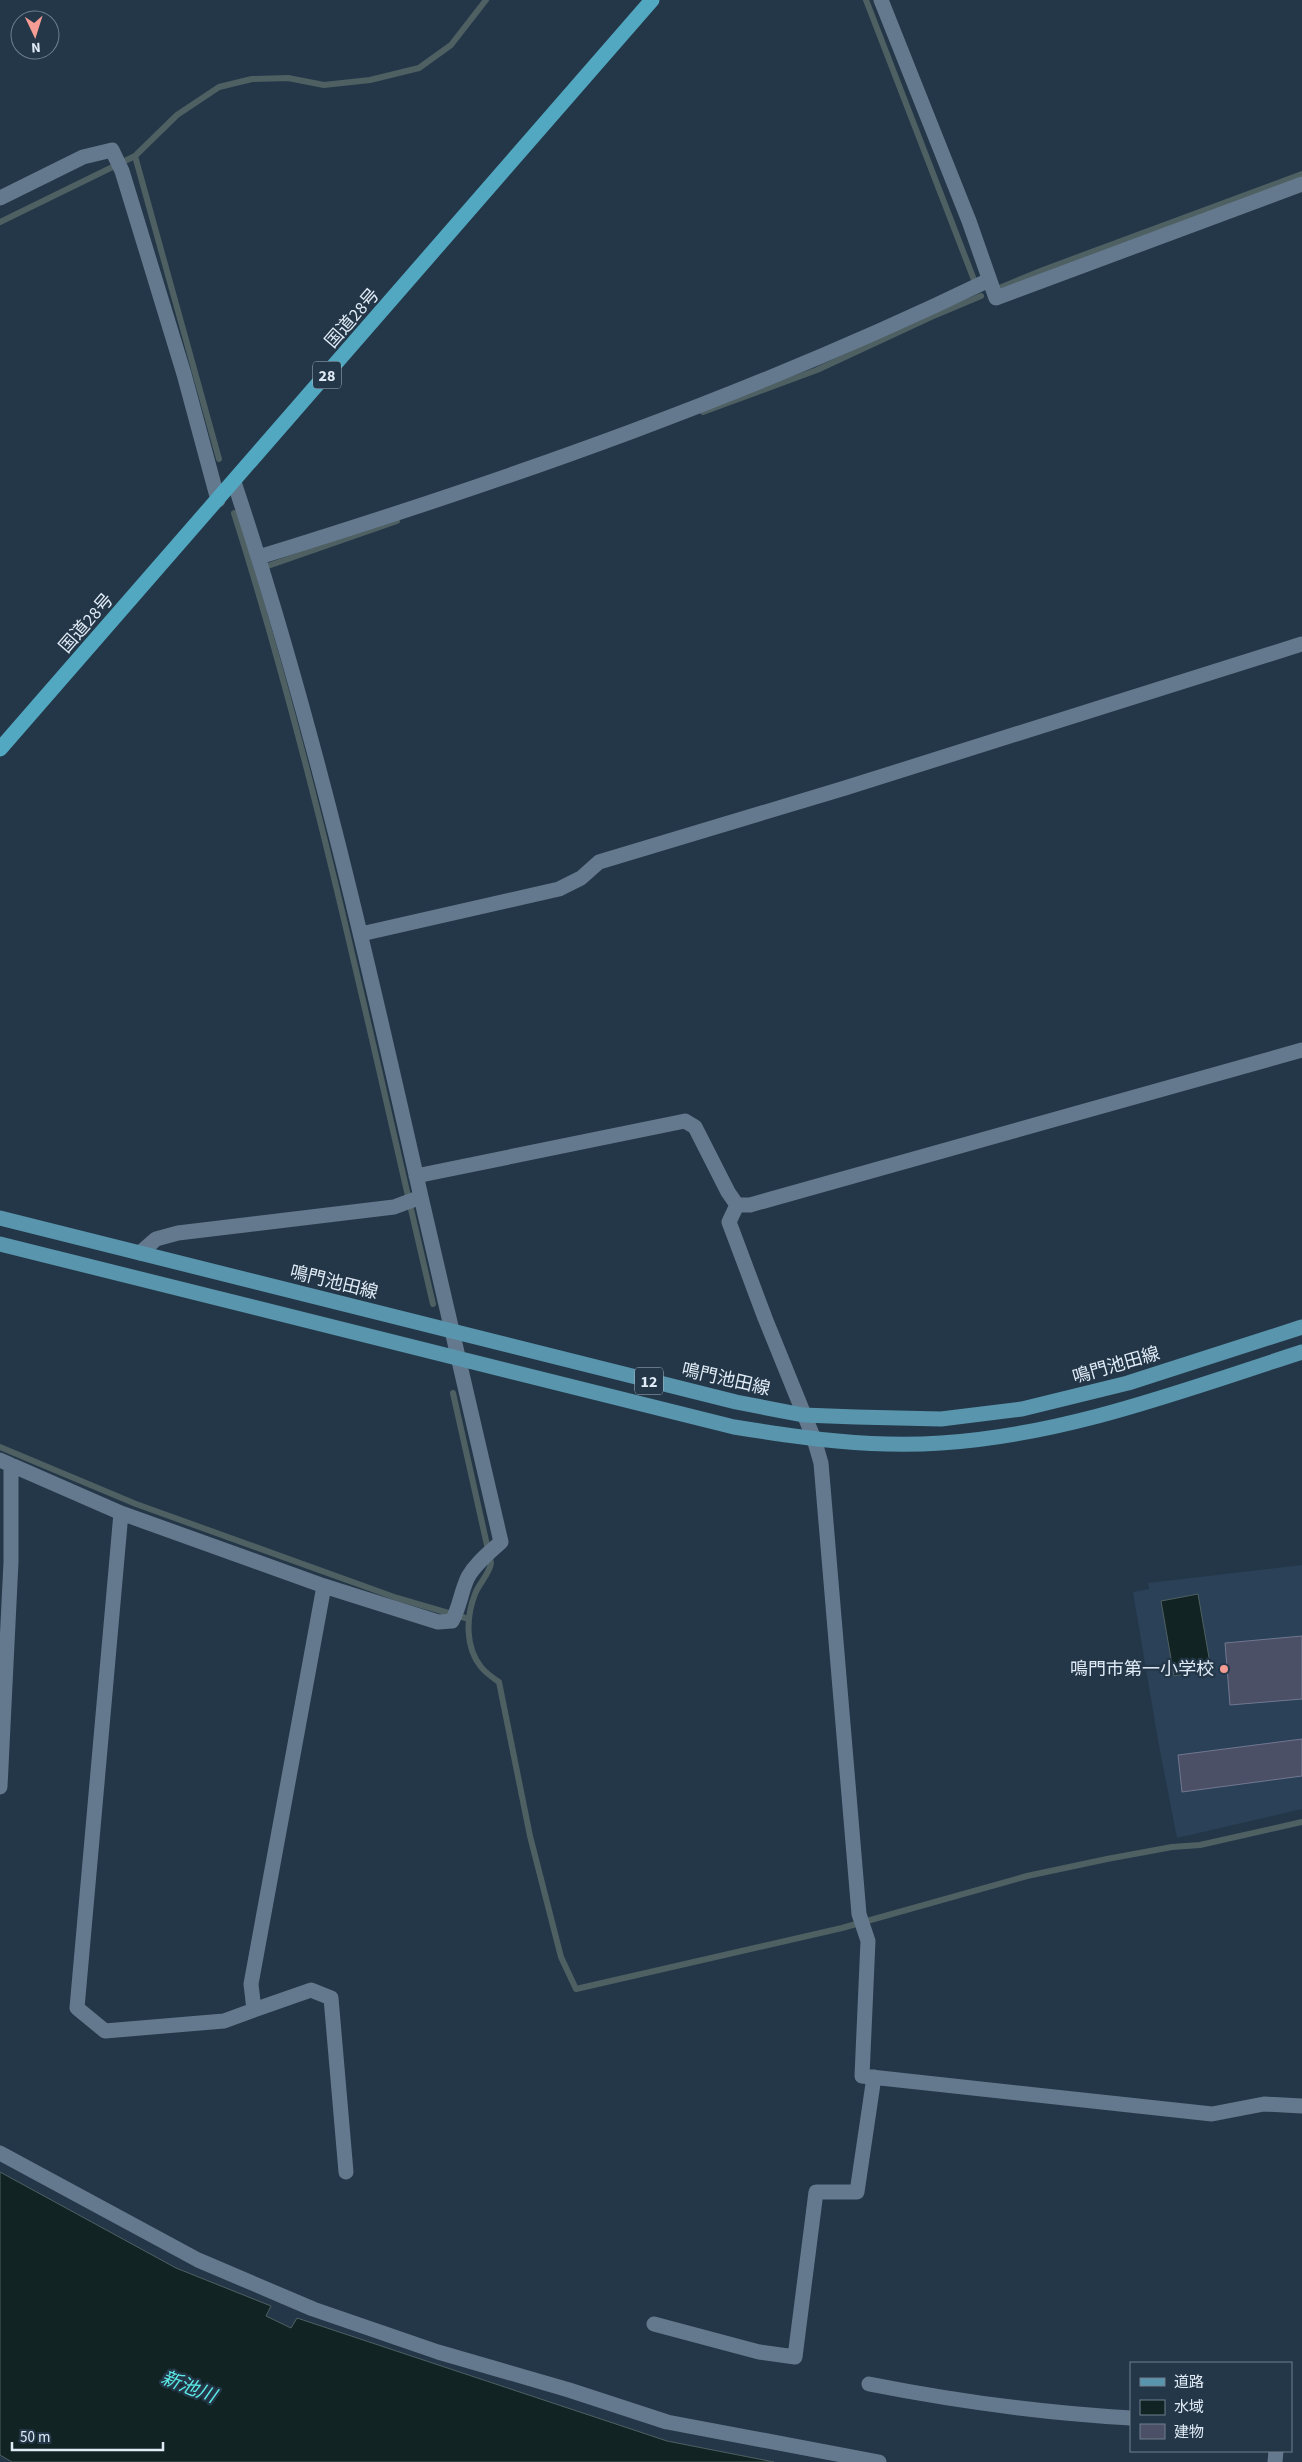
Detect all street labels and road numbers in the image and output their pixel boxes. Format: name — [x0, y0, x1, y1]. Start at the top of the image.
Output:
street label: 国道28号 — [319, 283, 385, 354]
road number: 28 — [313, 362, 341, 388]
street label: 国道28号 — [53, 588, 119, 659]
street label: 鳴門池田線 — [287, 1259, 381, 1306]
street label: 鳴門池田線 — [1069, 1341, 1163, 1390]
street label: 鳴門池田線 — [679, 1357, 773, 1402]
road number: 12 — [635, 1368, 663, 1394]

